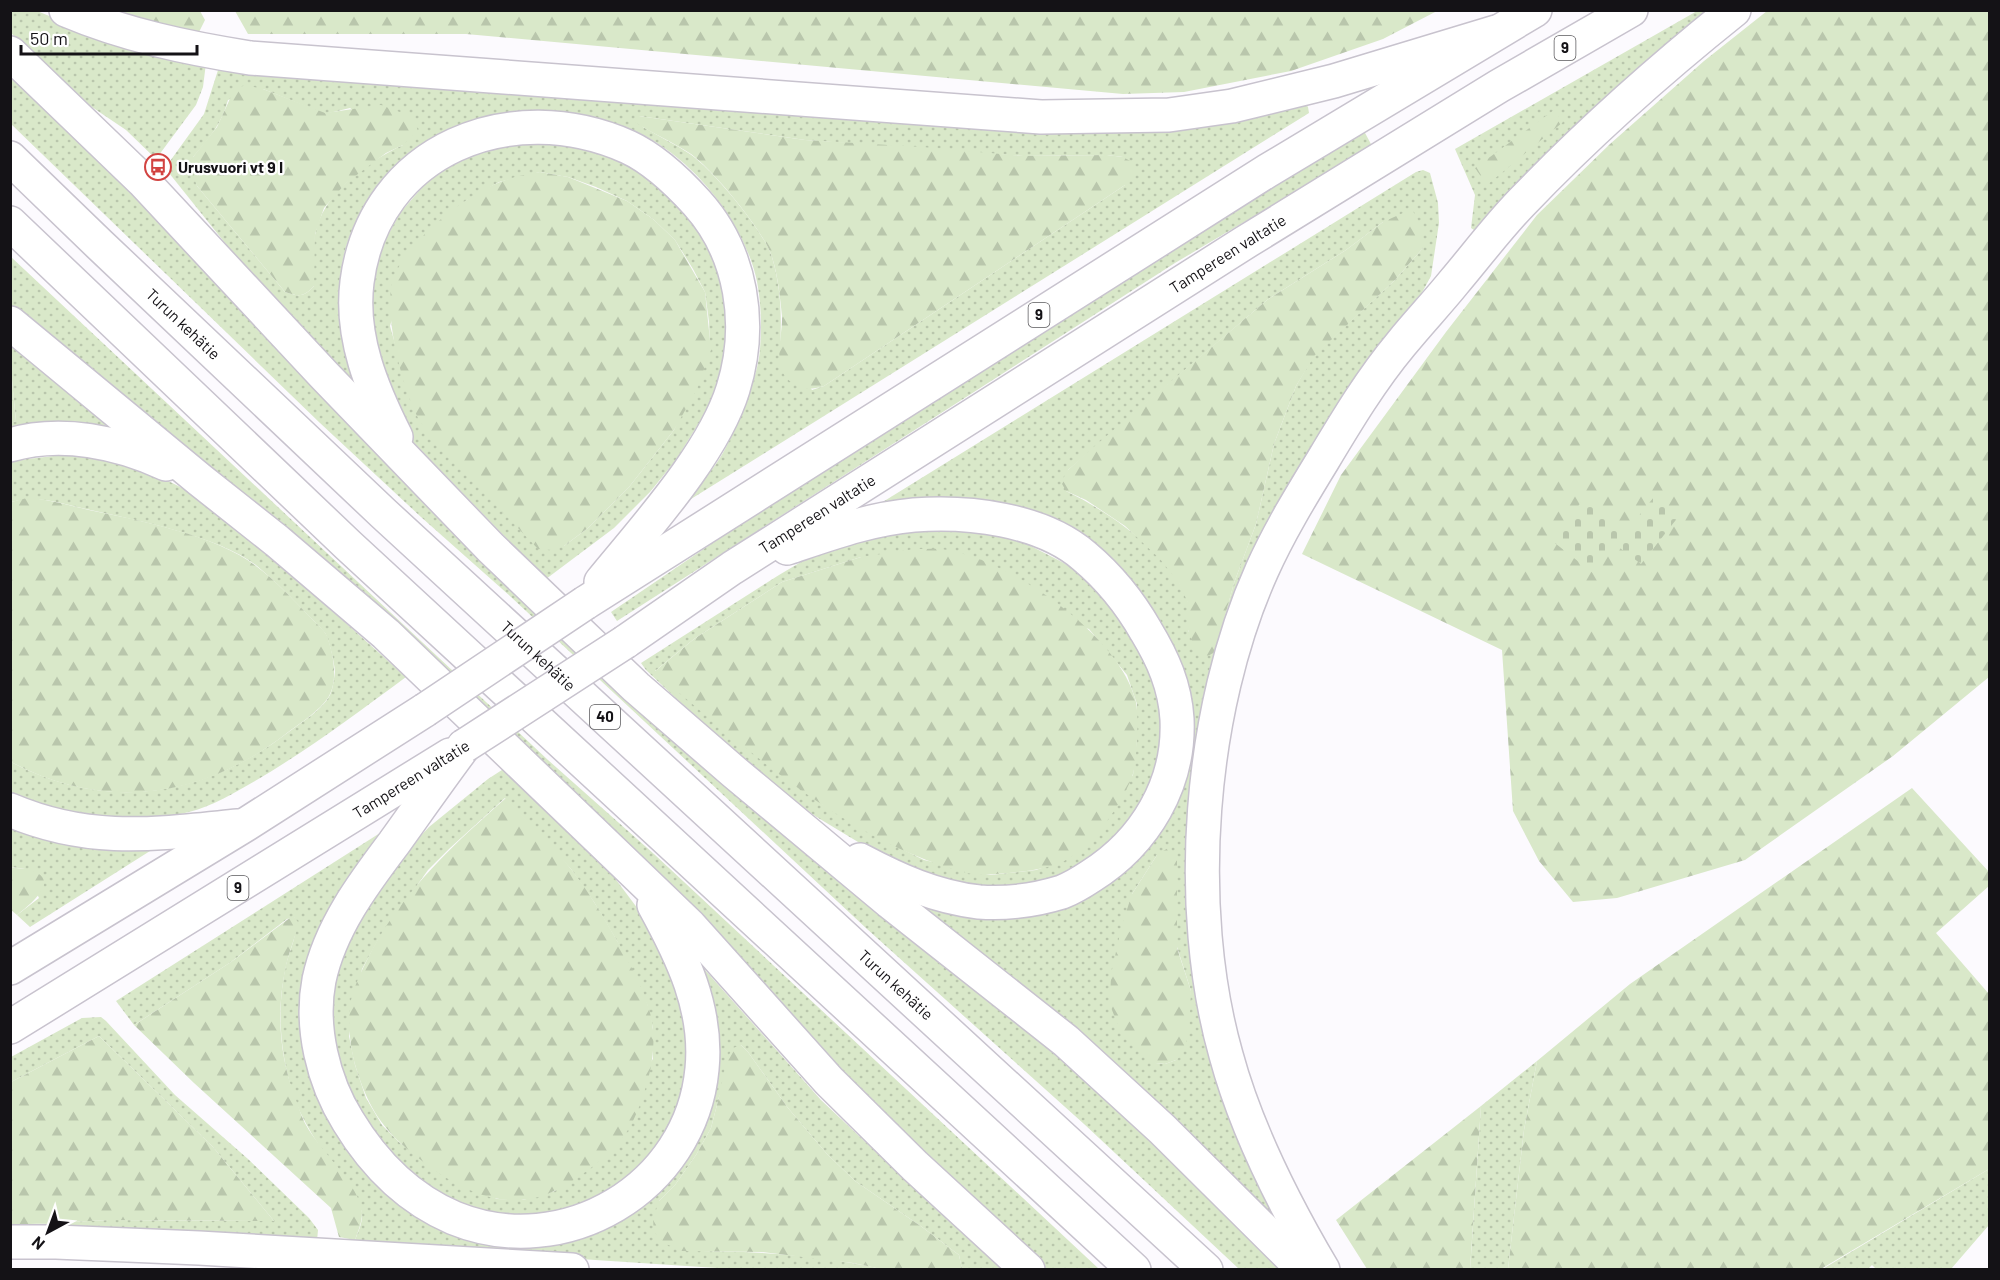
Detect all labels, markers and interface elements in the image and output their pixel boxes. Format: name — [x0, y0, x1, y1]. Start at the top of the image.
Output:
scale bar — [21, 18, 196, 56]
text: 50 m — [30, 27, 68, 49]
road number: 9 — [1554, 36, 1576, 60]
bus stop icon: Urusvuori vt 9 I — [143, 152, 173, 182]
place label: Urusvuori vt 9 I — [178, 157, 283, 176]
street label: Tampereen valtatie — [1166, 210, 1289, 297]
street label: Turun kehätie — [143, 284, 225, 363]
road number: 9 — [1028, 303, 1050, 327]
street label: Tampereen valtatie — [755, 470, 879, 557]
street label: Turun kehätie — [497, 616, 580, 695]
road number: 40 — [590, 705, 620, 729]
street label: Tampereen valtatie — [349, 735, 473, 822]
road number: 9 — [228, 876, 248, 900]
street label: Turun kehätie — [855, 945, 938, 1024]
north arrow — [18, 1202, 78, 1262]
text: N — [28, 1233, 48, 1254]

